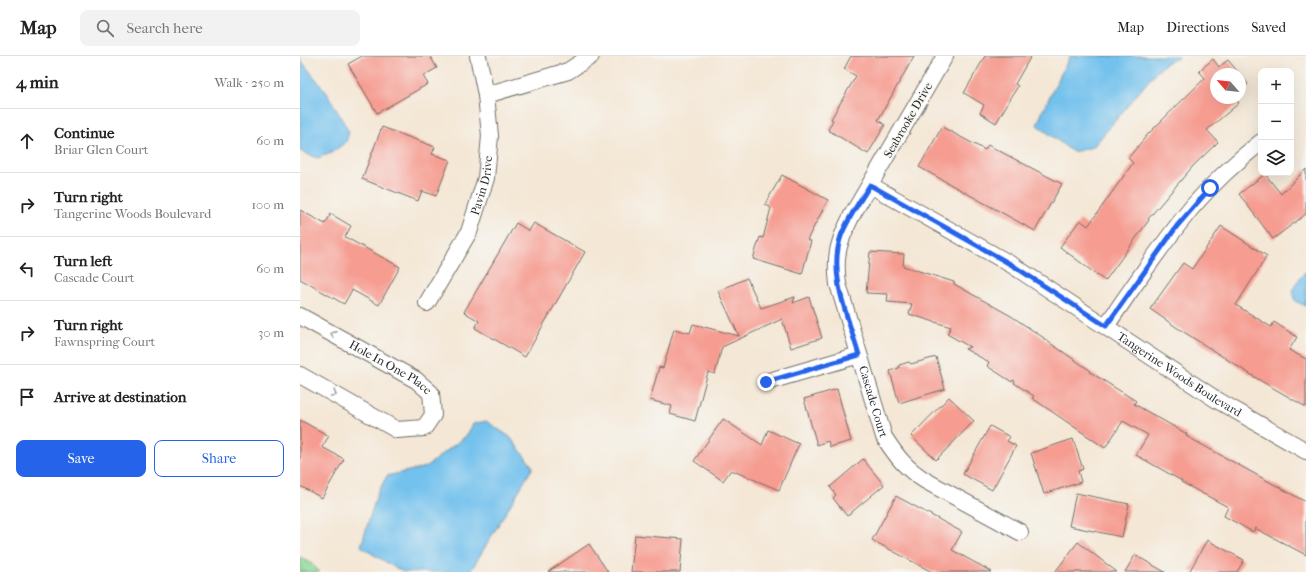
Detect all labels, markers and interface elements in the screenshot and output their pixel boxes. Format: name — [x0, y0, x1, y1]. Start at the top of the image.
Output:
search box — [80, 10, 360, 46]
text: Map — [20, 17, 56, 39]
icon: search — [94, 17, 116, 39]
text: Search here — [126, 19, 203, 37]
text: Map — [1117, 19, 1144, 36]
text: Directions — [1166, 19, 1229, 36]
text: Saved — [1251, 19, 1286, 36]
north arrow — [1210, 68, 1246, 104]
map controls — [1258, 68, 1294, 176]
button: + — [1258, 68, 1294, 104]
text: 4 min — [16, 72, 59, 92]
text: Walk · 250 m — [215, 75, 284, 90]
street label: Seabrooke Drive — [881, 80, 935, 160]
button: − — [1258, 104, 1294, 140]
text: Continue — [54, 124, 114, 142]
icon: ahead — [16, 130, 38, 152]
text: 60 m — [256, 133, 284, 148]
button: layers — [1258, 140, 1294, 176]
text: Briar Glen Court — [54, 142, 148, 157]
street label: Pavin Drive — [468, 155, 495, 217]
route start — [1201, 179, 1219, 197]
text: Turn right — [54, 188, 123, 206]
icon: right — [16, 194, 38, 216]
text: 100 m — [251, 197, 284, 212]
text: Tangerine Woods Boulevard — [54, 206, 211, 221]
text: Turn left — [54, 252, 112, 270]
icon: left — [16, 258, 38, 280]
text: 60 m — [256, 261, 284, 276]
text: Cascade Court — [54, 270, 134, 285]
text: Turn right — [54, 316, 123, 334]
icon: right — [16, 322, 38, 344]
text: 30 m — [258, 325, 284, 340]
street label: Tangerine Woods Boulevard — [1114, 329, 1245, 420]
one-way arrow — [329, 331, 337, 338]
text: Fawnspring Court — [54, 334, 155, 349]
street label: Hole In One Place — [347, 337, 434, 397]
street label: Cascade Court — [856, 364, 891, 440]
route end — [757, 373, 775, 391]
icon: arrive — [16, 386, 38, 408]
text: Arrive at destination — [54, 388, 186, 406]
one-way arrow — [330, 390, 337, 397]
button: Save — [16, 440, 146, 477]
button: Share — [154, 440, 284, 477]

